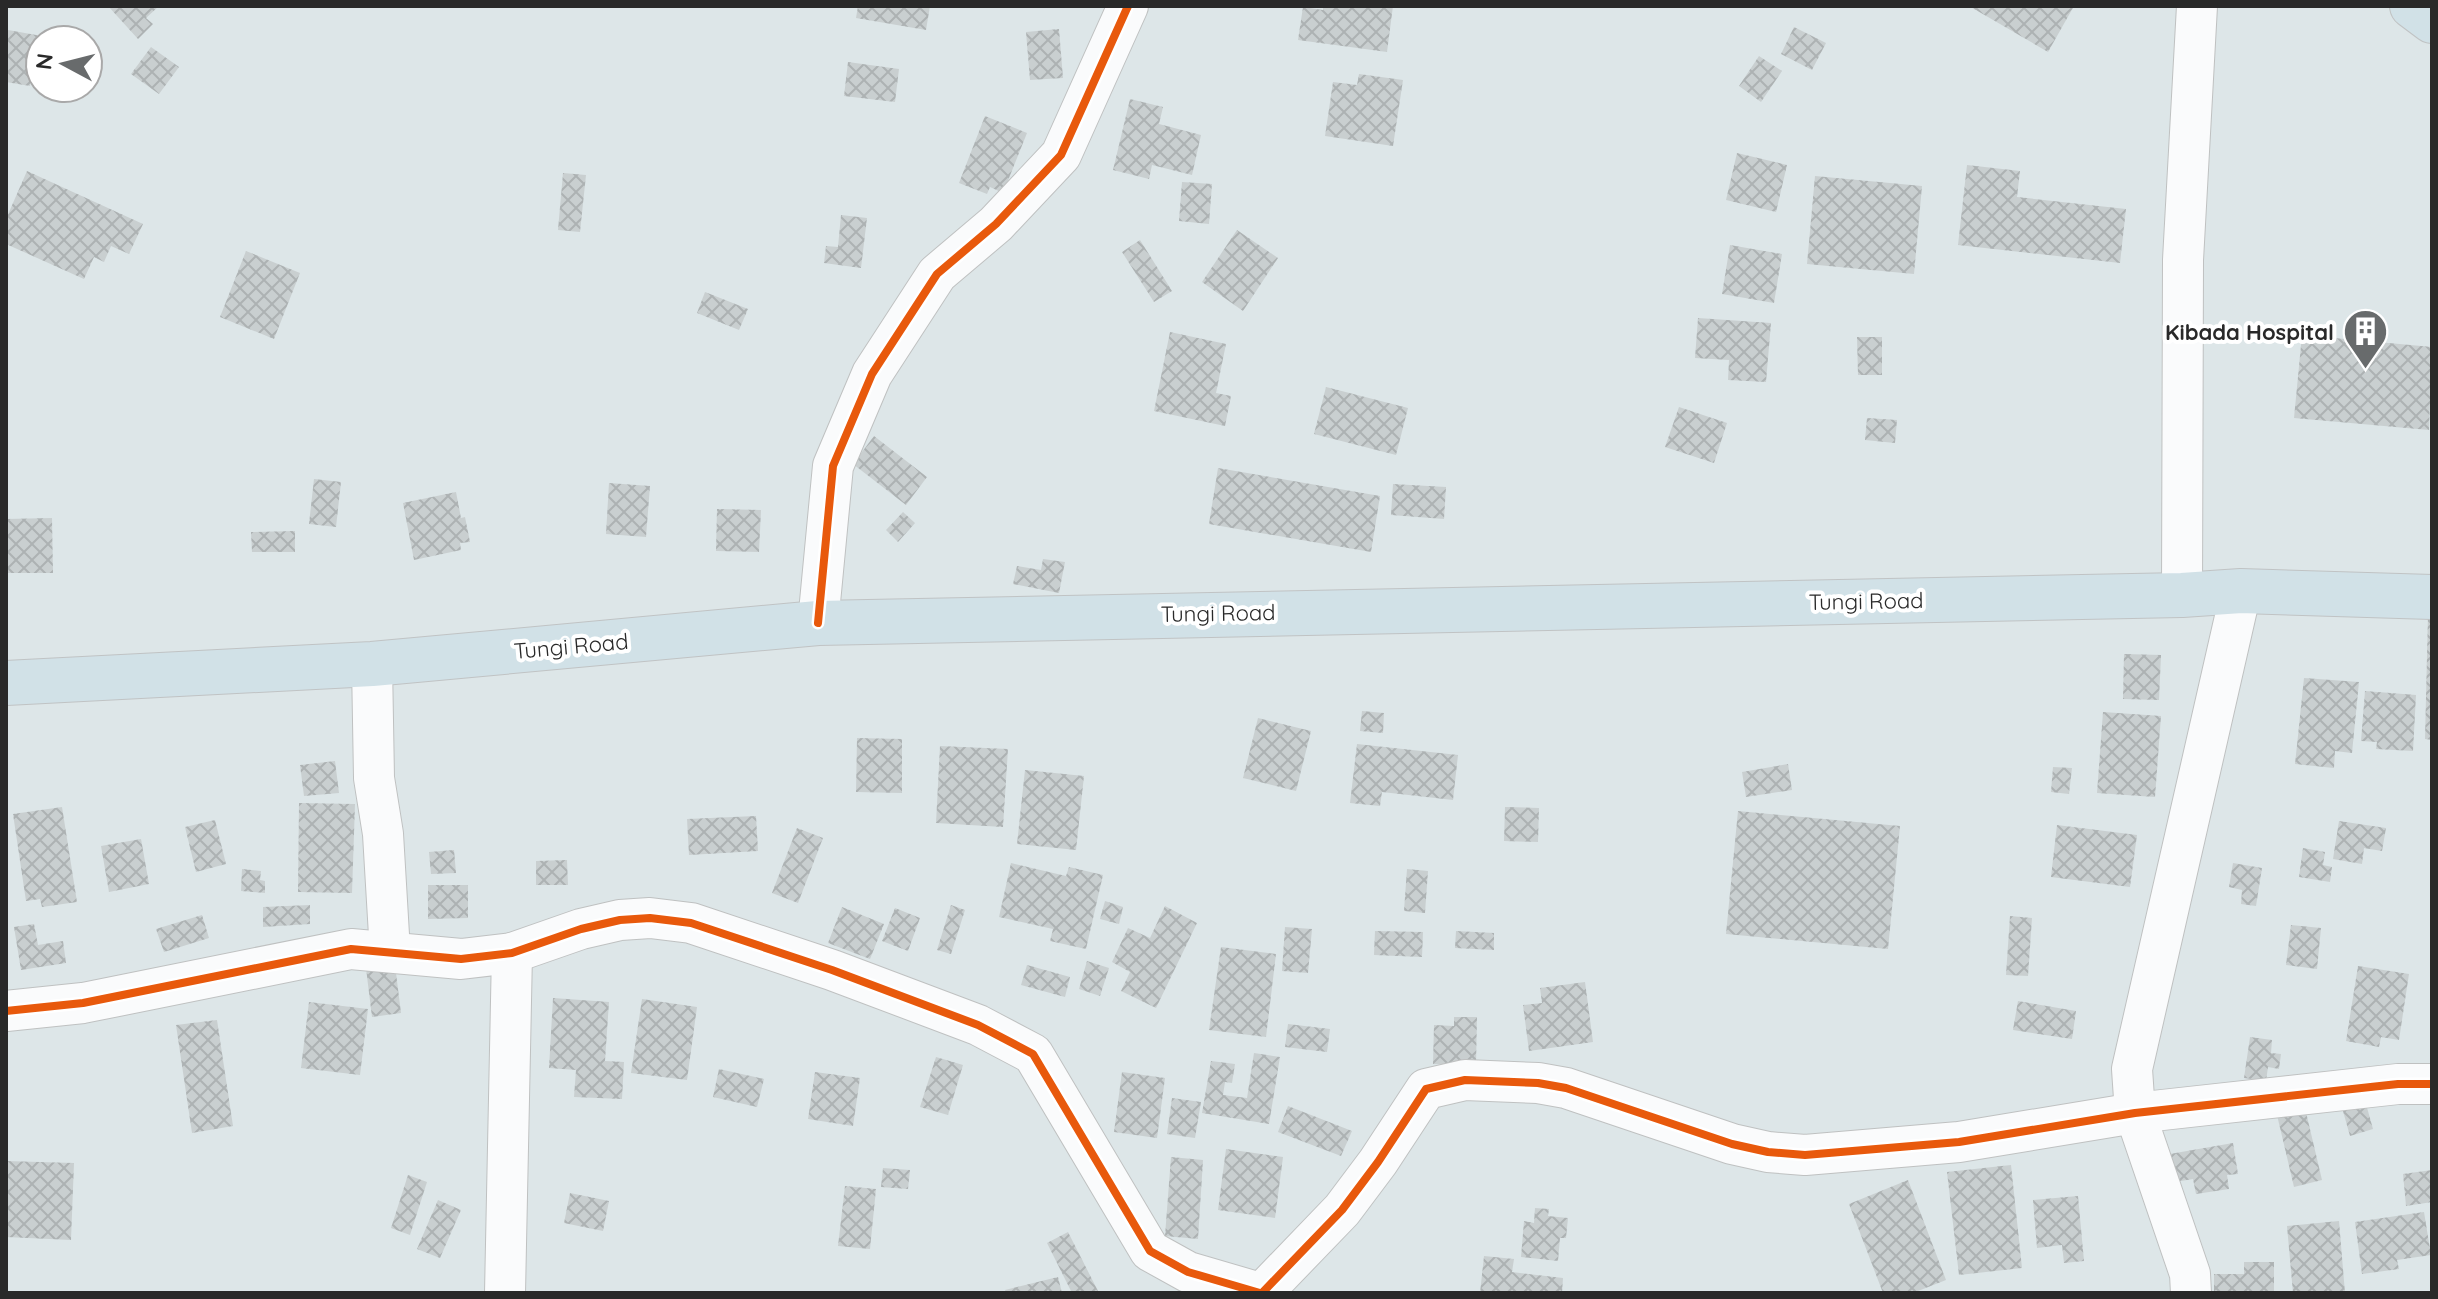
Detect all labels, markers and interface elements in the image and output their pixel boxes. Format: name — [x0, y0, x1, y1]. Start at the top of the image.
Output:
north arrow — [24, 24, 104, 104]
text: N — [29, 52, 59, 71]
building icon: Kibada Hospital — [2341, 308, 2389, 371]
place label: Kibada Hospital — [2165, 318, 2334, 346]
street label: Tungi Road — [1808, 586, 1924, 616]
street label: Tungi Road — [1160, 598, 1276, 628]
street label: Tungi Road — [513, 627, 629, 665]

